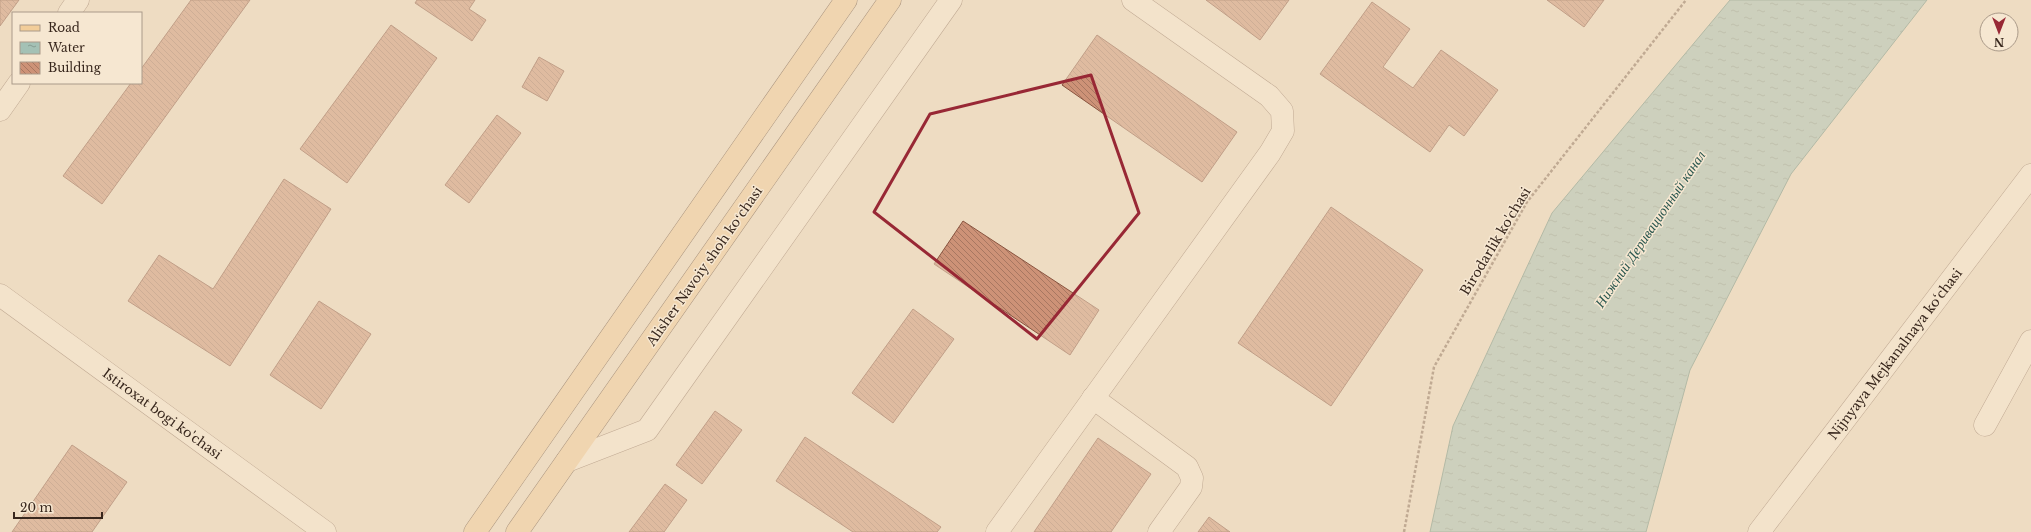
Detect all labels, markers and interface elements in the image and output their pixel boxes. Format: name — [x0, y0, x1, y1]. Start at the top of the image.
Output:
legend — [12, 12, 142, 84]
north arrow — [1979, 12, 2019, 52]
text: Road — [48, 20, 80, 35]
text: N — [1993, 35, 2004, 49]
text: Water — [47, 40, 85, 55]
text: Building — [48, 60, 102, 75]
water label: Нижний Деривационный канал — [1590, 147, 1709, 312]
street label: Alisher Navoiy shoh koʻchasi — [642, 183, 766, 350]
street label: Birodarlik ko'chasi — [1456, 184, 1535, 298]
street label: Nijnyaya Mejkanalnaya ko‘chasi — [1824, 265, 1966, 443]
street label: Istiroxat bogi ko'chasi — [99, 365, 226, 463]
scale bar — [14, 494, 102, 520]
text: 20 m — [20, 500, 52, 515]

